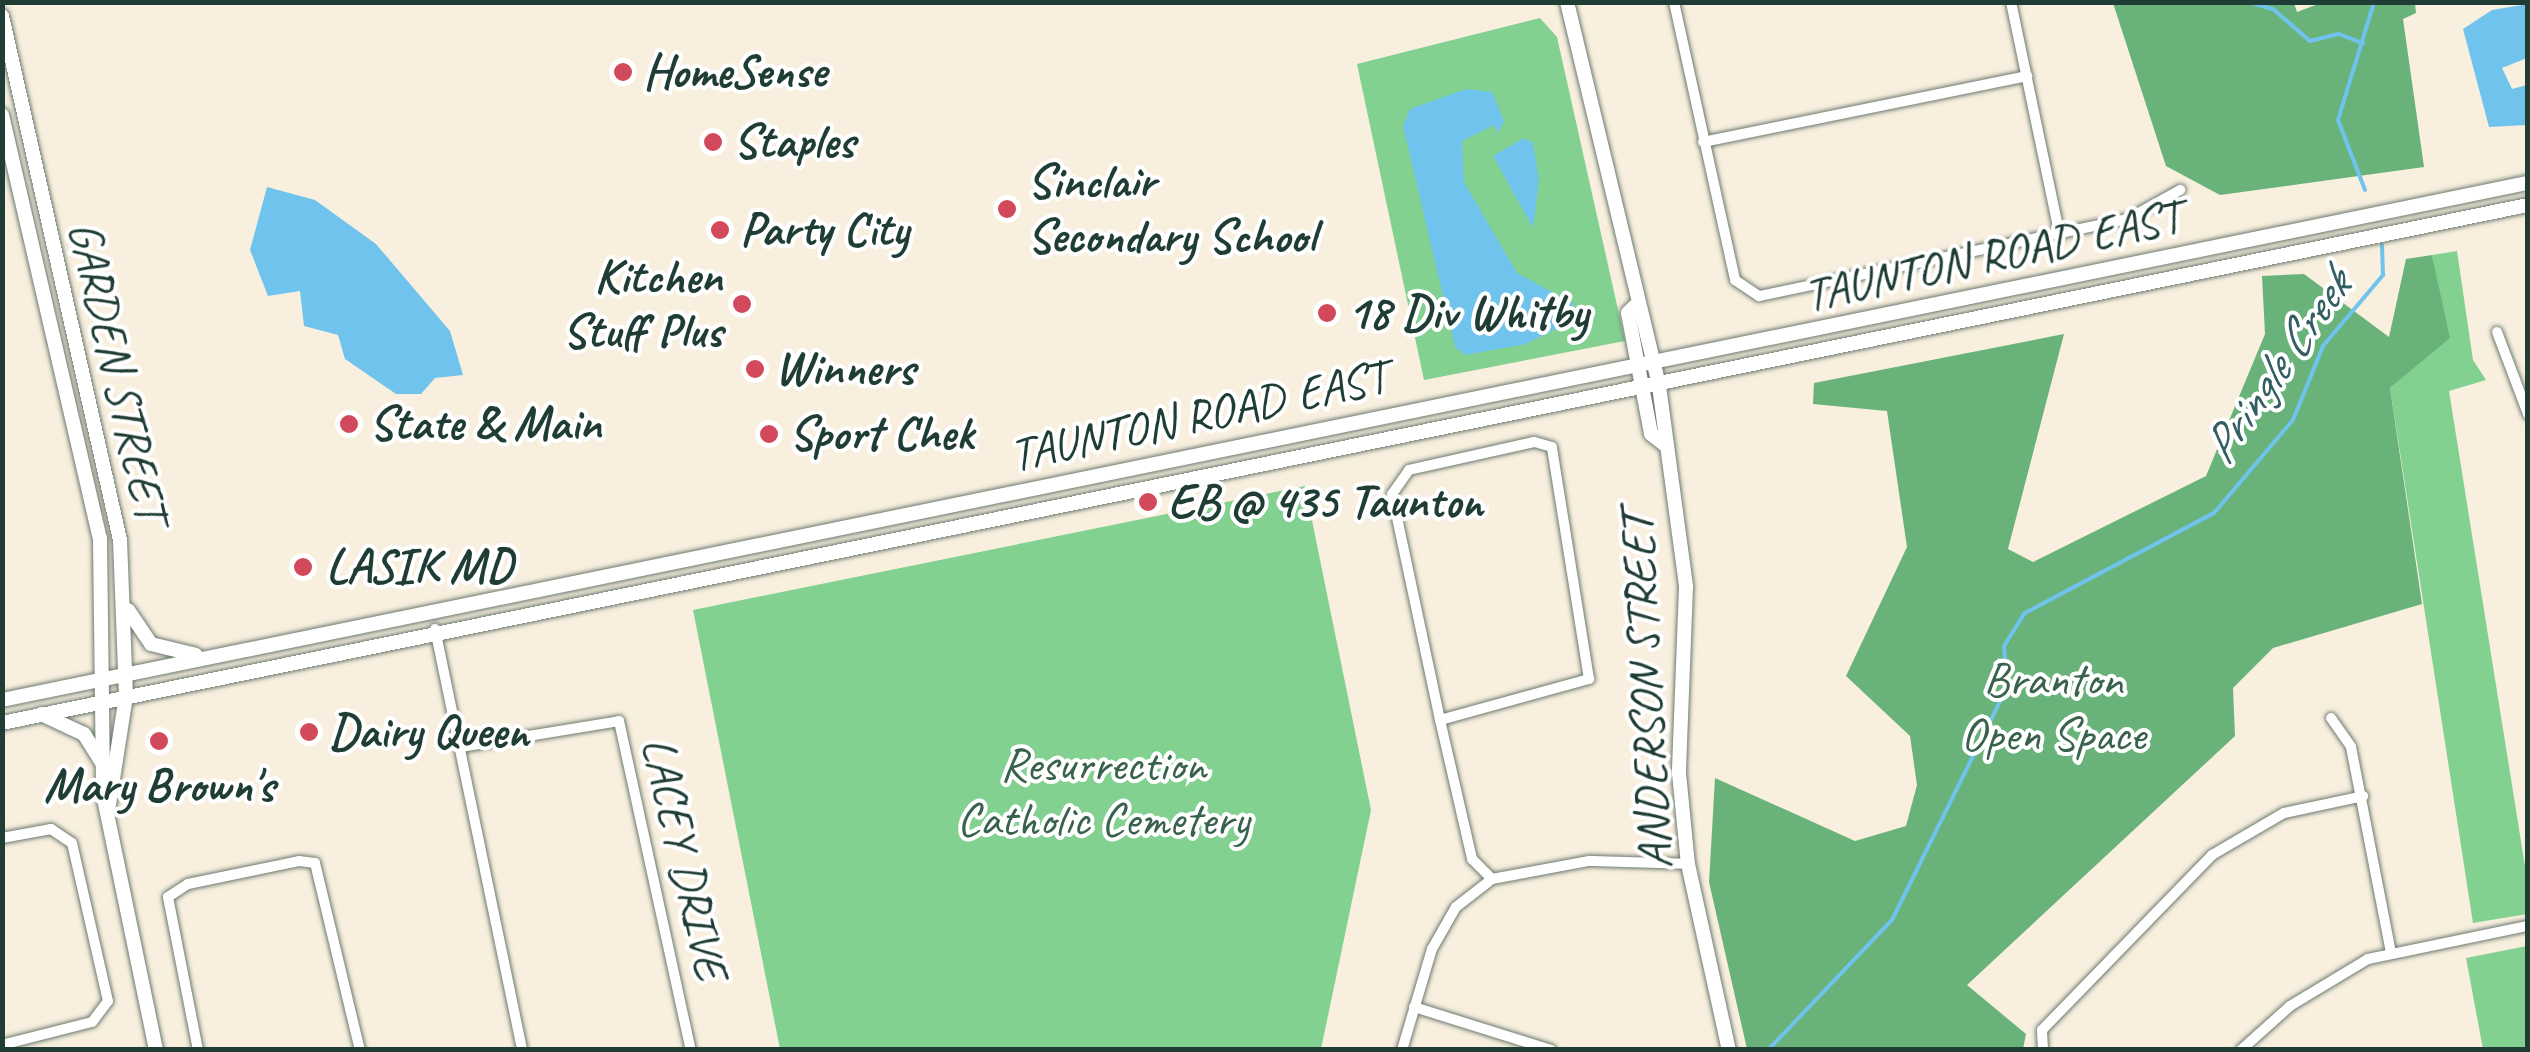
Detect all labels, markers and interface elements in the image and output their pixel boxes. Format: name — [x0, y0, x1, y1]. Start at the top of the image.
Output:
place label: HomeSense — [643, 43, 826, 101]
marker: HomeSense — [612, 61, 634, 83]
place label: Staples — [733, 113, 855, 171]
marker: Staples — [702, 131, 724, 153]
place label: Sinclair Secondary School — [1027, 152, 1313, 265]
street label: TAUNTON ROAD EAST — [1797, 188, 2187, 324]
marker: Sinclair Secondary School — [996, 198, 1018, 220]
place label: Party City — [740, 201, 908, 259]
street label: GARDEN STREET — [56, 216, 180, 526]
marker: Party City — [709, 219, 731, 241]
place label: Kitchen Stuff Plus — [562, 247, 722, 360]
water label: Pringle Creek — [2188, 260, 2364, 474]
place label: 18 Div Whitby — [1347, 284, 1590, 342]
marker: Kitchen Stuff Plus — [731, 293, 753, 315]
marker: 18 Div Whitby — [1316, 302, 1338, 324]
place label: Winners — [775, 340, 915, 398]
street label: TAUNTON ROAD EAST — [1003, 348, 1393, 484]
marker: Winners — [744, 358, 766, 380]
place label: State & Main — [369, 395, 601, 453]
place label: Sport Chek — [789, 405, 973, 463]
marker: State & Main — [338, 413, 360, 435]
marker: Sport Chek — [758, 423, 780, 445]
place label: EB @ 435 Taunton — [1168, 473, 1483, 531]
marker: EB @ 435 Taunton — [1137, 491, 1159, 513]
street label: ANDERSON STREET — [1608, 512, 1684, 870]
place label: LASIK MD — [326, 538, 512, 596]
marker: LASIK MD — [290, 554, 316, 580]
park label: Branton Open Space — [1960, 650, 2146, 763]
place label: Dairy Queen — [329, 703, 529, 761]
marker: Dairy Queen — [298, 721, 320, 743]
marker: Mary Brown's — [148, 730, 170, 752]
street label: LACEY DRIVE — [629, 731, 741, 985]
park label: Resurrection Catholic Cemetery — [958, 735, 1248, 848]
place label: Mary Brown's — [44, 757, 274, 815]

